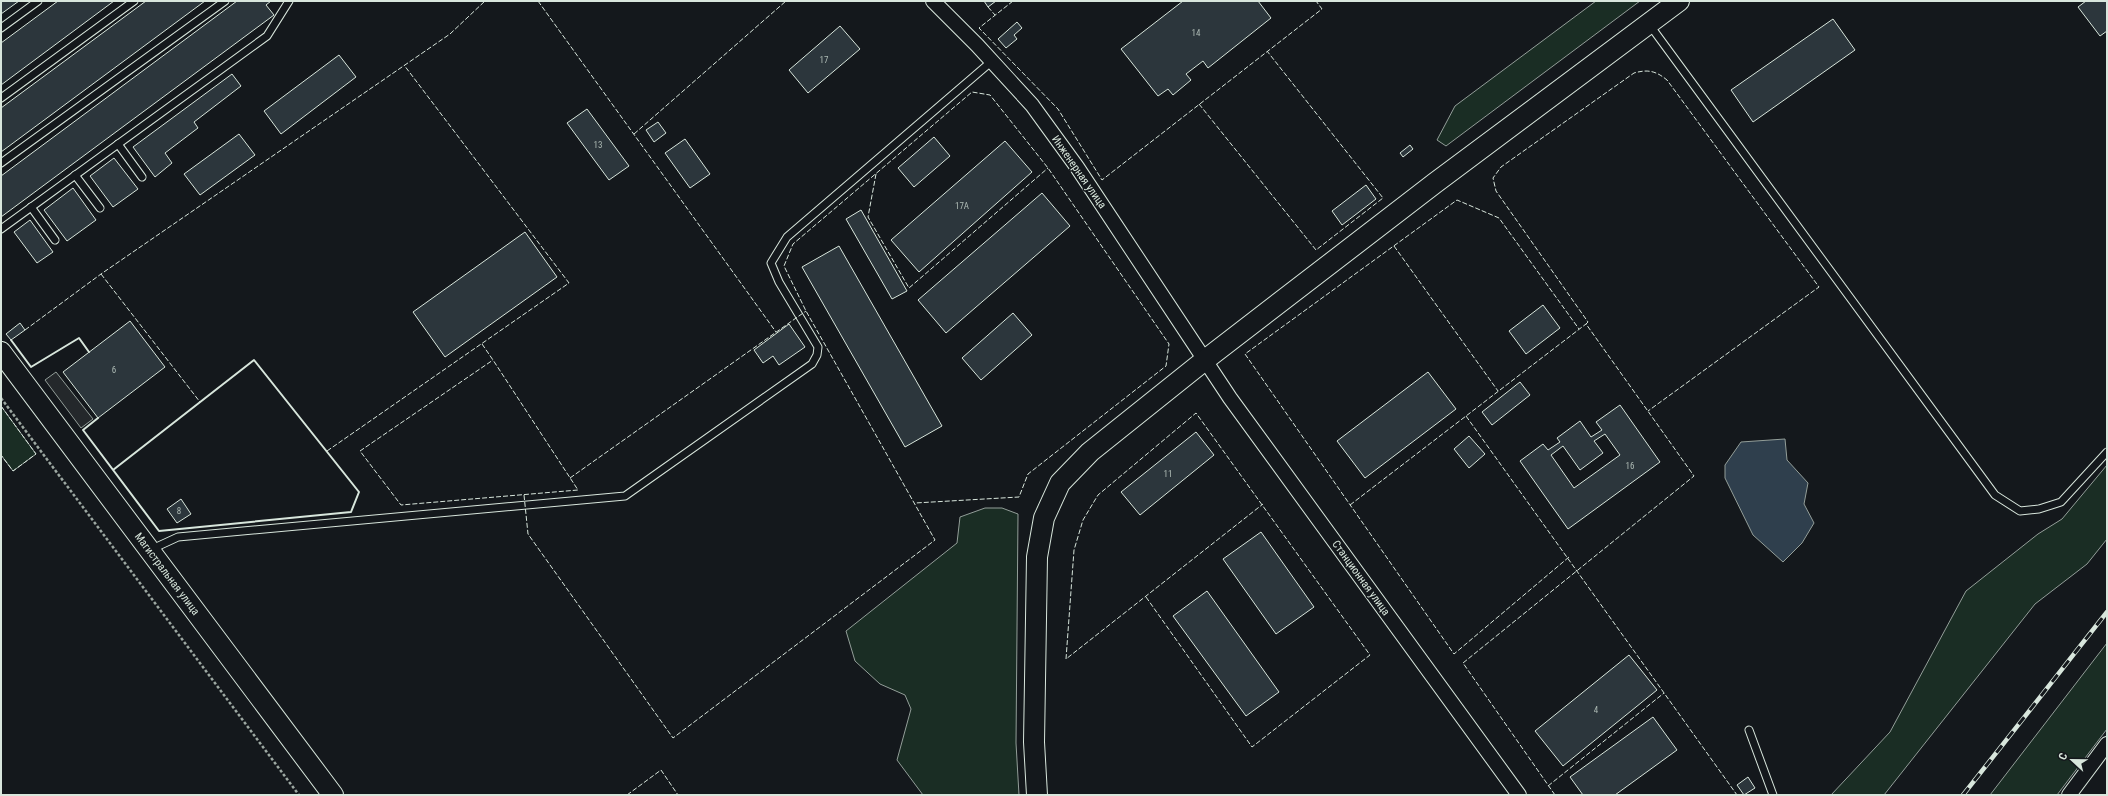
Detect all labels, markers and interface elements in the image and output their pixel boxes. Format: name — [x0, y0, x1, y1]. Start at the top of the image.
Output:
house number: 14 — [1192, 28, 1201, 38]
house number: 17 — [820, 55, 829, 65]
street label: Инженерная улица — [1049, 133, 1109, 211]
house number: 13 — [594, 140, 602, 150]
house number: 17А — [955, 201, 969, 211]
house number: 6 — [112, 365, 116, 375]
house number: 16 — [1626, 461, 1634, 471]
house number: 11 — [1164, 469, 1172, 479]
house number: 8 — [177, 506, 181, 516]
street label: Магистральная улица — [132, 530, 202, 618]
street label: Станционная улица — [1329, 538, 1393, 618]
house number: 4 — [1594, 705, 1599, 715]
north arrow — [2052, 740, 2092, 780]
text: С — [2056, 751, 2070, 762]

